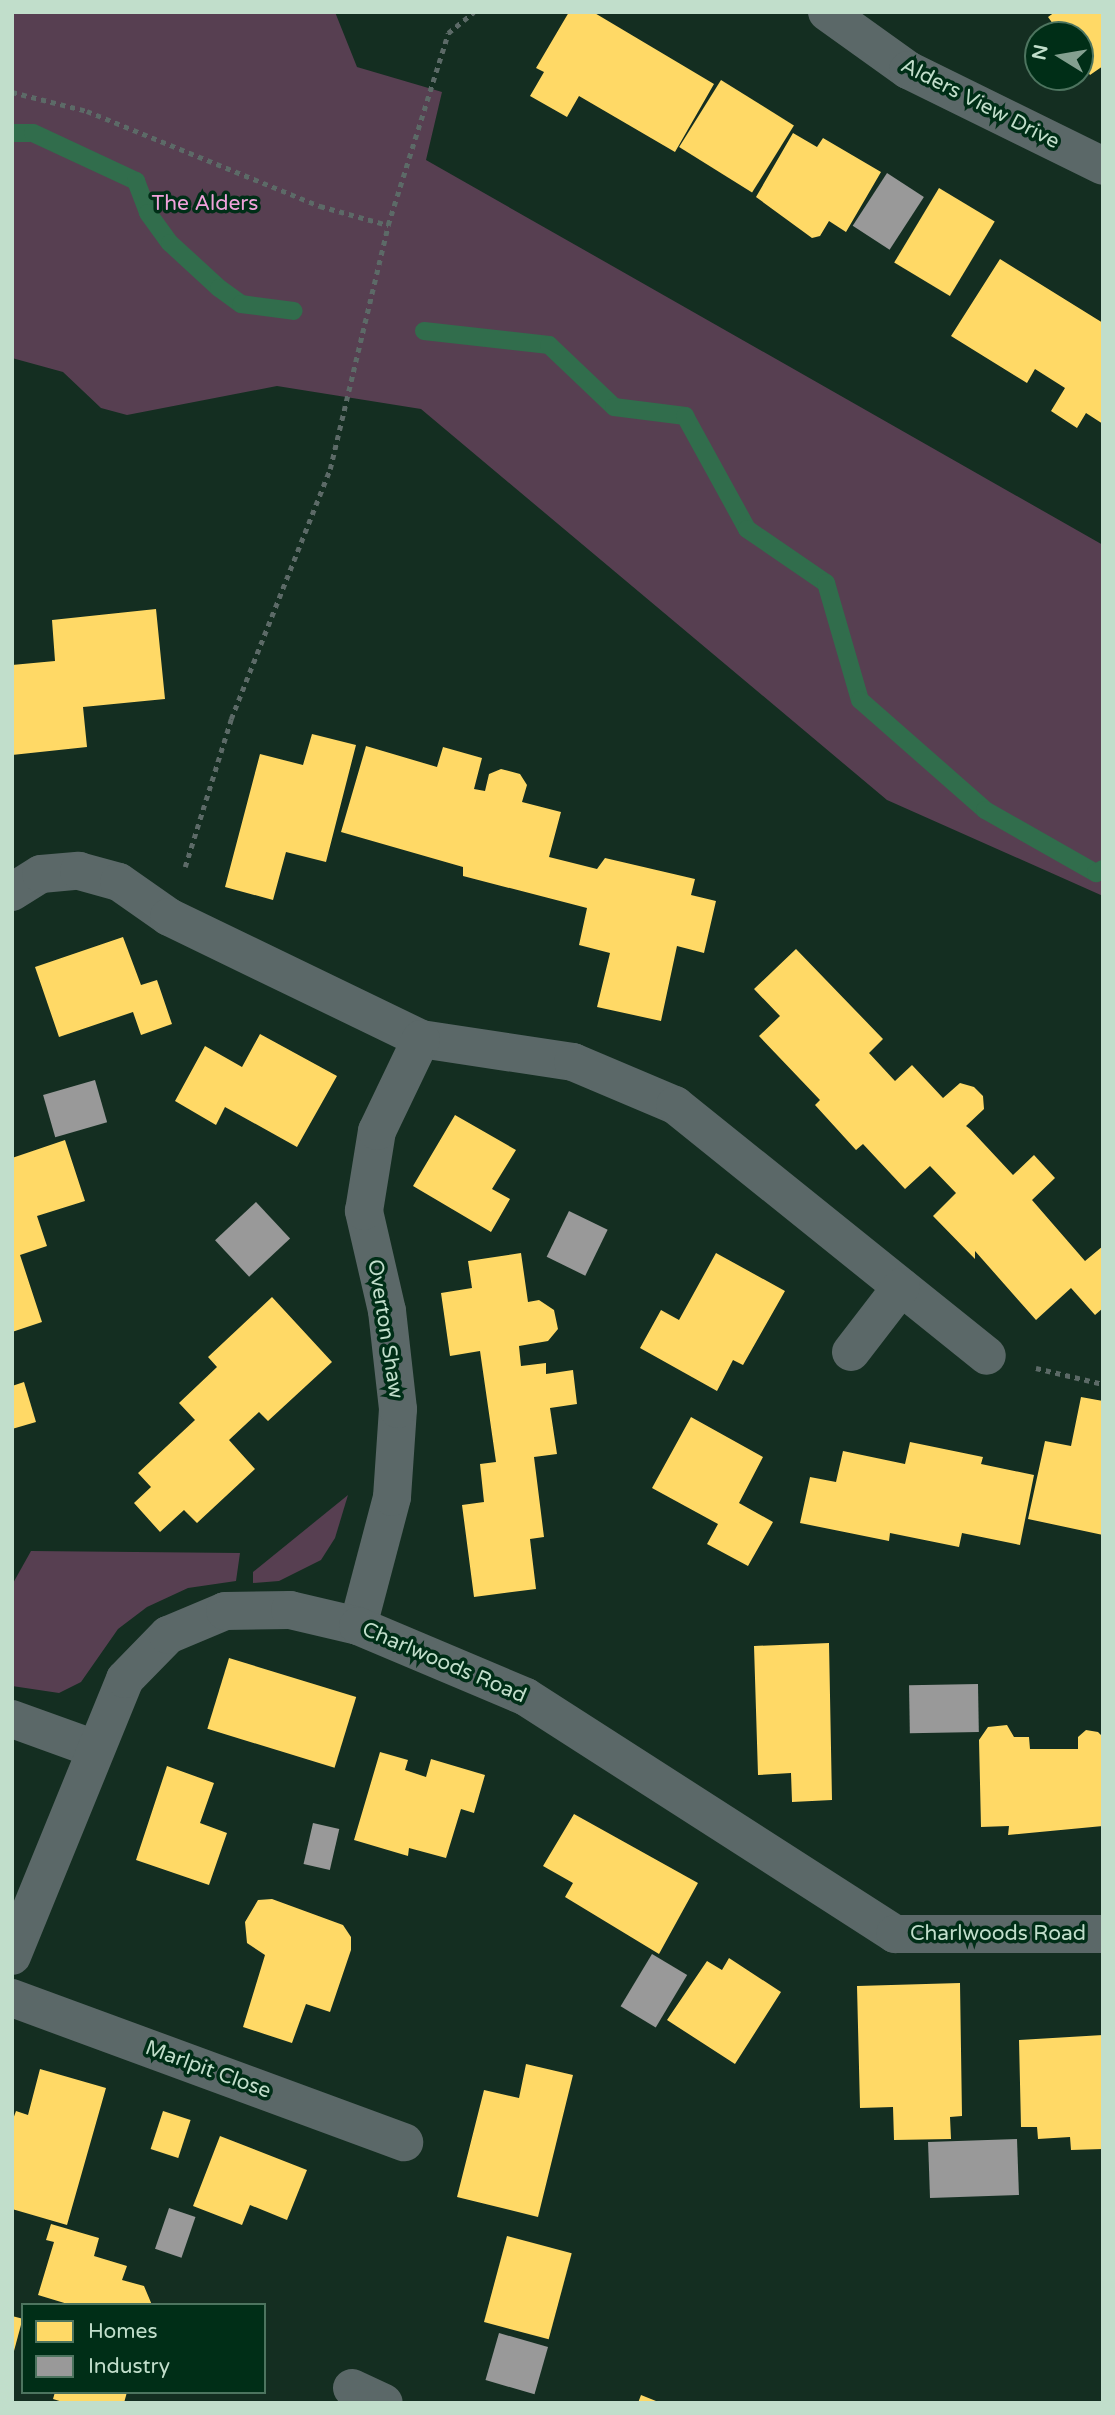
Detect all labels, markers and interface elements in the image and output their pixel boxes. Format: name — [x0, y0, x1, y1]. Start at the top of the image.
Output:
north arrow — [1024, 21, 1094, 91]
text: N — [1028, 43, 1053, 62]
street label: Alders View Drive — [896, 53, 1064, 155]
park label: The Alders — [152, 191, 258, 217]
street label: Overton Shaw — [362, 1258, 408, 1400]
street label: Charlwoods Road — [358, 1617, 530, 1709]
street label: Charlwoods Road — [910, 1921, 1086, 1947]
street label: Marlpit Close — [142, 2036, 274, 2104]
legend — [21, 2303, 266, 2394]
text: Homes — [88, 2319, 158, 2344]
text: Industry — [88, 2354, 170, 2379]

